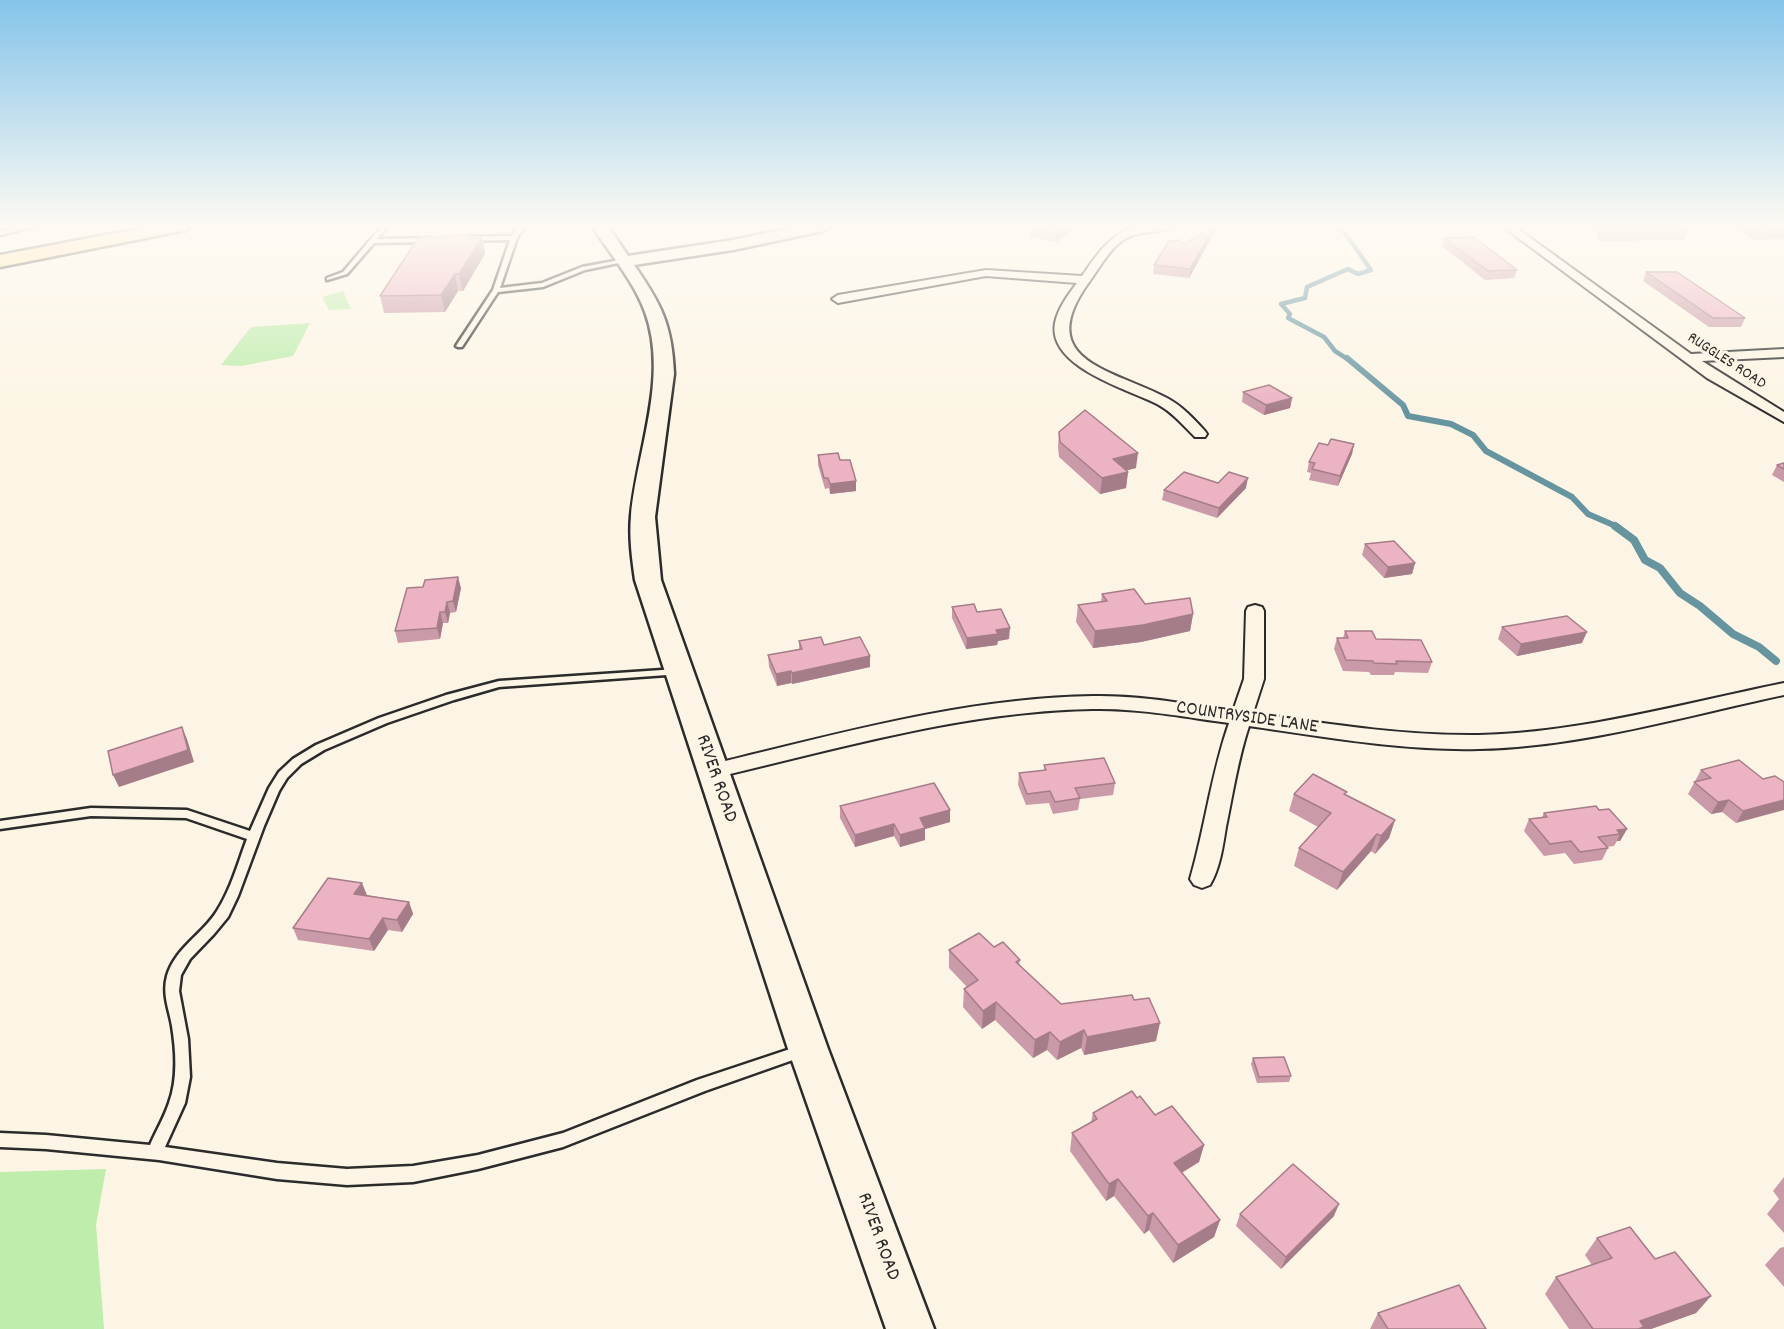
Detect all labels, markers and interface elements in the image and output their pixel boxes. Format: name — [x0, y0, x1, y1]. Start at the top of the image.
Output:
street label: RUGGLES ROAD — [1683, 329, 1769, 395]
street label: COUNTRYSIDE LANE — [1175, 697, 1319, 741]
street label: RIVER ROAD — [689, 732, 741, 826]
street label: RIVER ROAD — [850, 1190, 904, 1284]

